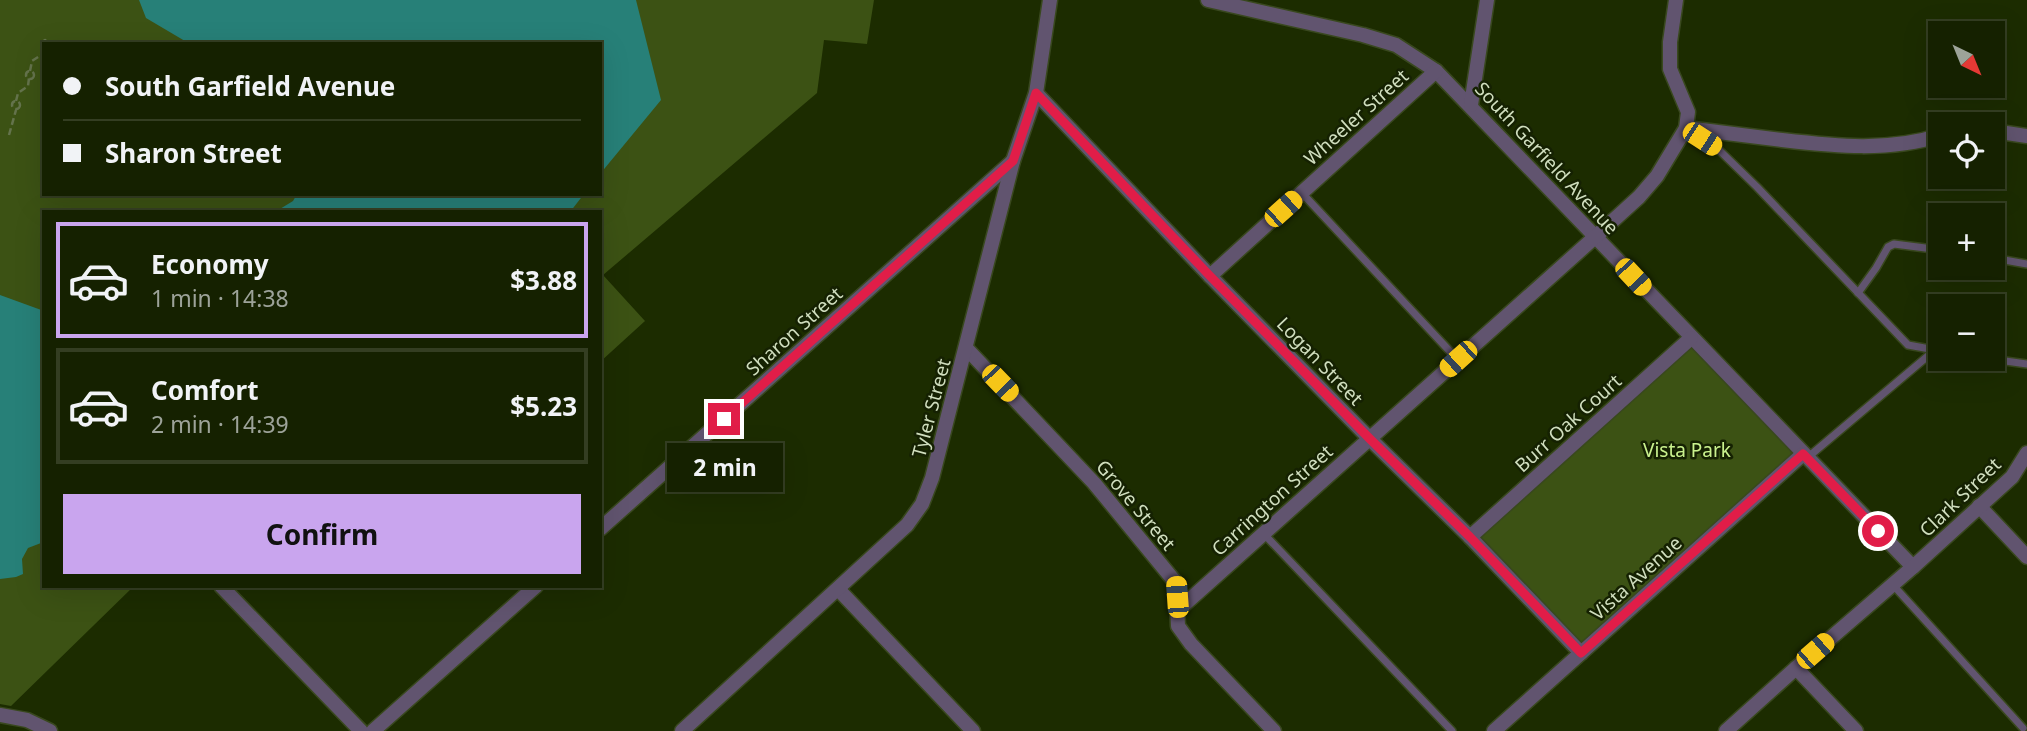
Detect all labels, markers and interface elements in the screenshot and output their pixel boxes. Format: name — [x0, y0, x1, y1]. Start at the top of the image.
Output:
north arrow — [1928, 21, 2006, 98]
map controls — [1928, 21, 2005, 371]
street label: Wheeler Street — [1298, 63, 1414, 171]
text: South Garfield Avenue — [105, 68, 395, 104]
street label: South Garfield Avenue — [1469, 76, 1625, 240]
button: locate — [1928, 112, 2005, 189]
car — [1679, 119, 1726, 159]
text: Sharon Street — [105, 135, 282, 171]
car — [1261, 187, 1306, 231]
button: + — [1928, 203, 2005, 280]
text: Economy — [151, 246, 269, 282]
icon: car — [67, 249, 130, 312]
car — [1611, 254, 1656, 300]
text: $3.88 — [510, 262, 577, 298]
street label: Sharon Street — [740, 281, 848, 381]
text: 1 min · 14:38 — [151, 282, 289, 314]
button: − — [1928, 294, 2005, 371]
street label: Logan Street — [1271, 311, 1369, 411]
car — [1436, 337, 1481, 381]
street label: Tyler Street — [905, 356, 957, 460]
car — [978, 361, 1023, 405]
street label: Burr Oak Court — [1509, 368, 1627, 478]
text: Comfort — [151, 372, 259, 408]
icon: car — [67, 375, 130, 438]
text: $5.23 — [510, 388, 577, 424]
route end — [708, 403, 740, 435]
text: 2 min · 14:39 — [151, 408, 289, 440]
park label: Vista Park — [1643, 437, 1731, 463]
street label: Carrington Street — [1206, 438, 1338, 561]
callout: 2 min — [666, 444, 782, 492]
text: 2 min — [693, 451, 757, 483]
street label: Clark Street — [1914, 452, 2006, 542]
street label: Grove Street — [1090, 454, 1182, 556]
button: Confirm — [63, 494, 581, 574]
route start — [1862, 515, 1894, 547]
street label: Vista Avenue — [1585, 530, 1687, 626]
car — [1166, 575, 1189, 619]
car — [1793, 629, 1838, 673]

